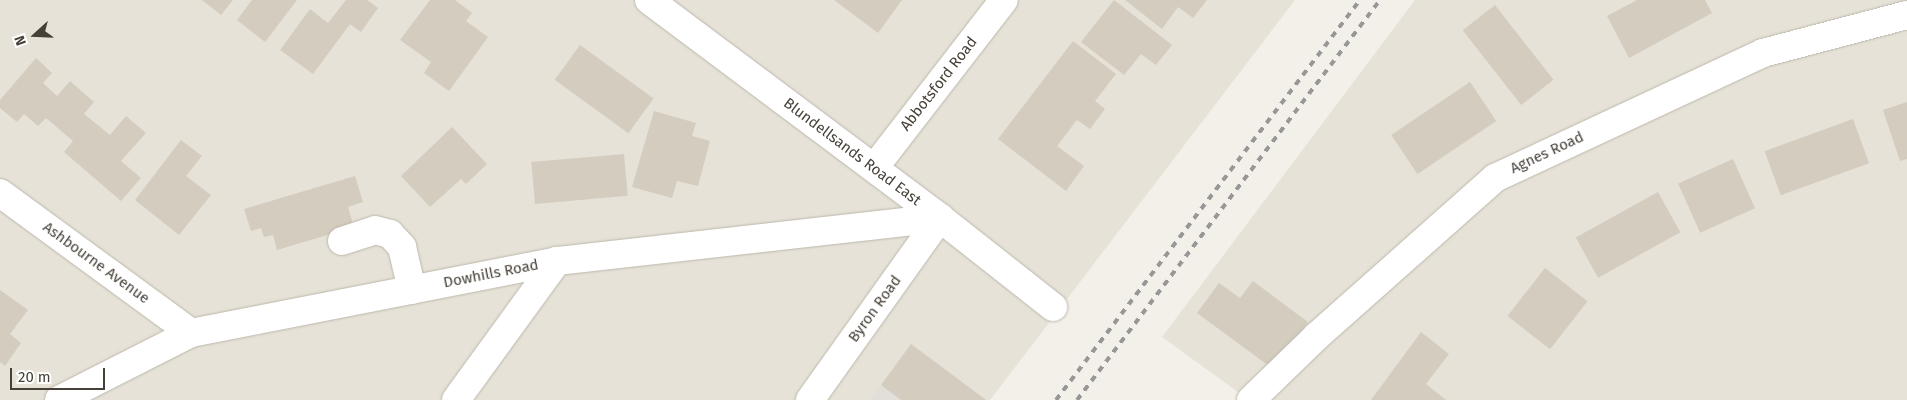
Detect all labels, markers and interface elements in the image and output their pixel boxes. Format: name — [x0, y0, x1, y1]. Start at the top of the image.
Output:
north arrow — [10, 10, 60, 60]
text: N — [11, 33, 30, 48]
street label: Abbotsford Road — [897, 34, 981, 134]
street label: Blundellsands Road East — [780, 94, 924, 210]
street label: Agnes Road — [1507, 128, 1587, 178]
street label: Ashbourne Avenue — [39, 218, 153, 308]
street label: Dowhills Road — [442, 256, 540, 292]
street label: Byron Road — [845, 272, 905, 346]
scale bar — [12, 358, 108, 390]
text: 20 m — [18, 368, 51, 386]

